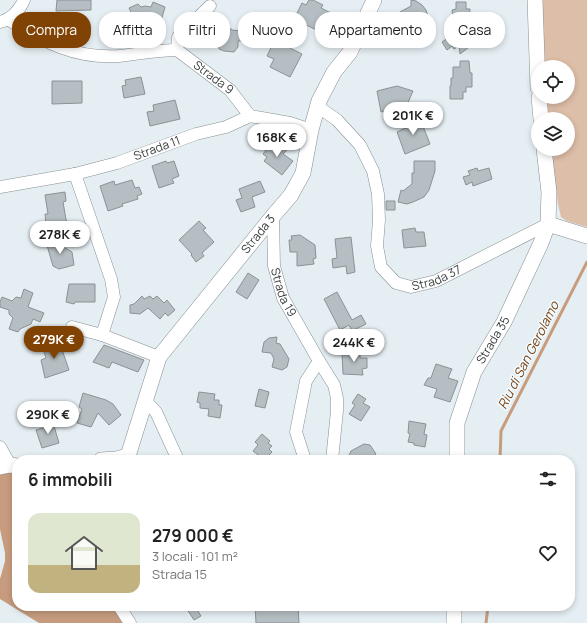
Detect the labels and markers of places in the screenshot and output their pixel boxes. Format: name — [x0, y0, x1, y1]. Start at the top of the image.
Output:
pin: 201K € — [380, 102, 446, 136]
pin: 168K € — [244, 124, 310, 158]
pin: 278K € — [27, 221, 93, 255]
pin: 279K € — [21, 326, 87, 360]
pin: 244K € — [321, 329, 387, 363]
pin: 290K € — [15, 401, 81, 435]

